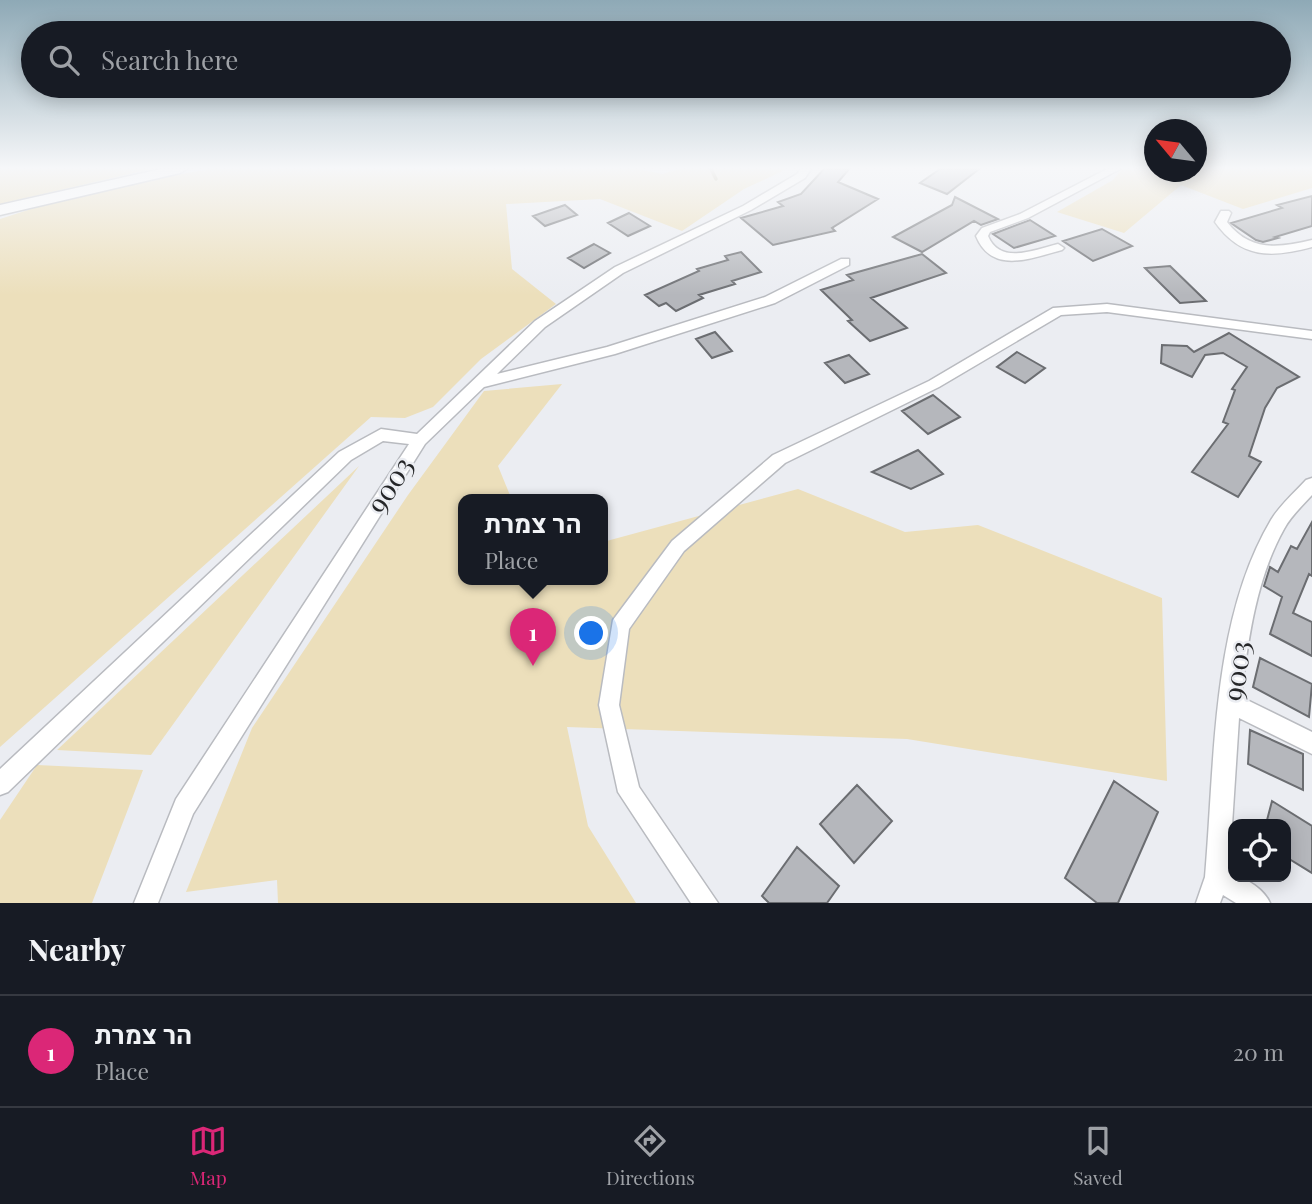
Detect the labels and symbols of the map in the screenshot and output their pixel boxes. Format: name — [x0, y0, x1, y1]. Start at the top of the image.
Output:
north arrow — [1144, 119, 1207, 182]
street label: 9003 — [357, 449, 421, 520]
pin: 1 — [510, 608, 556, 666]
your location — [574, 616, 608, 650]
street label: 9003 — [1213, 638, 1258, 703]

